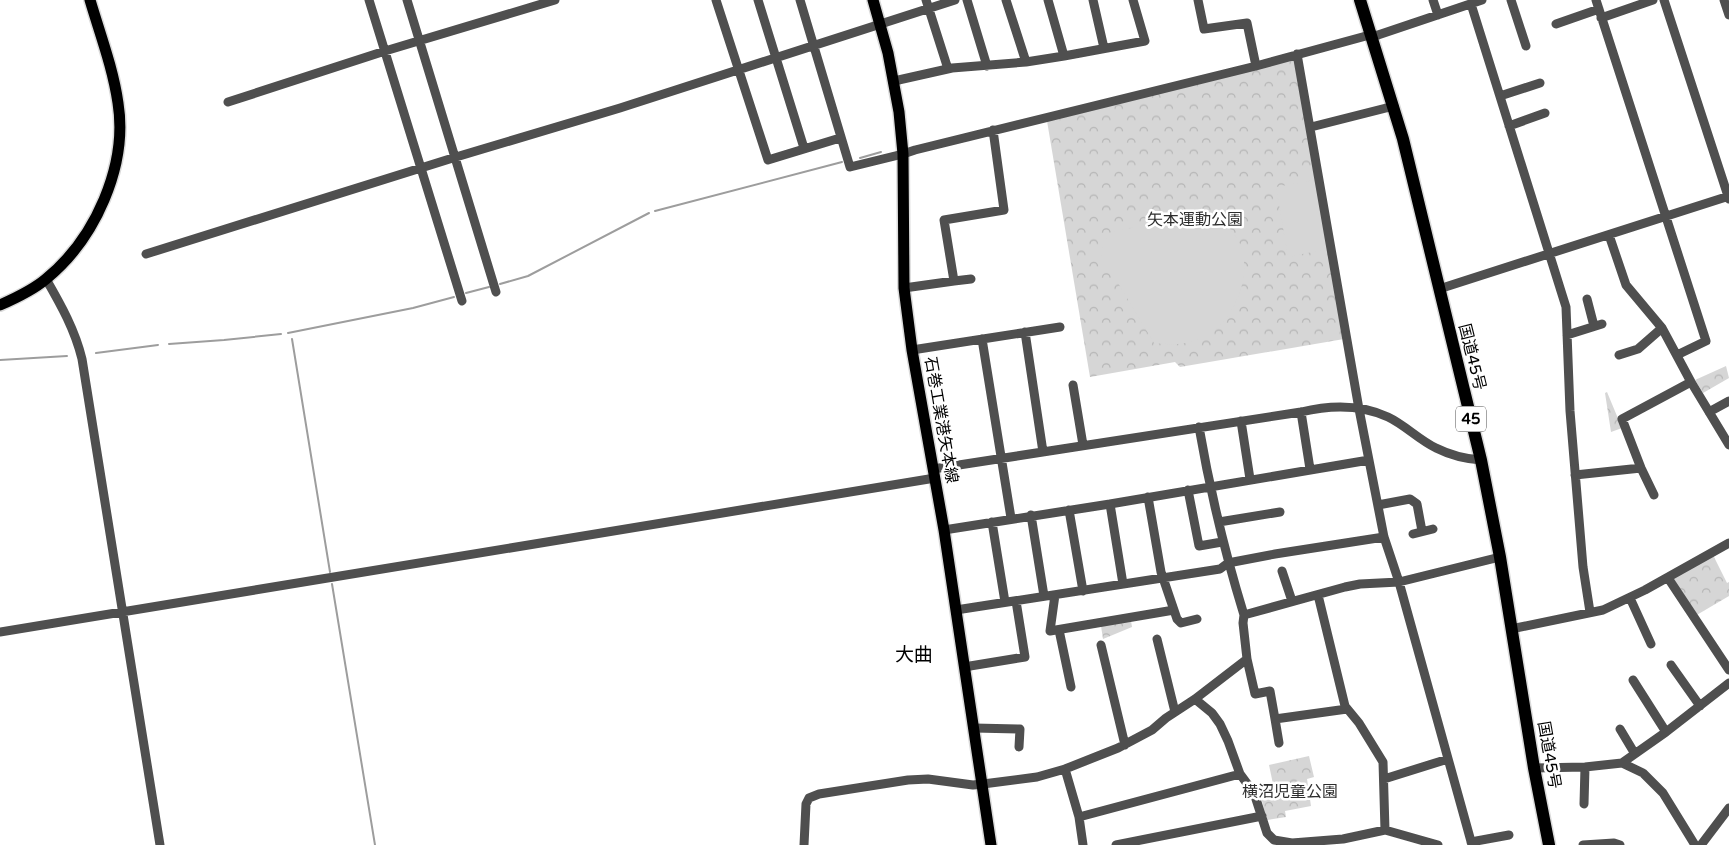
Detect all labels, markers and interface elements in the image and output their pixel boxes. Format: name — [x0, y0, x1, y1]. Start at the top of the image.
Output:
park label: 矢本運動公園 — [1147, 210, 1243, 230]
street label: 国道45号 — [1454, 322, 1490, 392]
street label: 石巻工業港矢本線 — [920, 355, 962, 485]
road number: 45 — [1456, 406, 1486, 432]
district label: 大曲 — [895, 644, 933, 666]
street label: 国道45号 — [1533, 720, 1565, 790]
park label: 横沼児童公園 — [1242, 782, 1338, 802]

